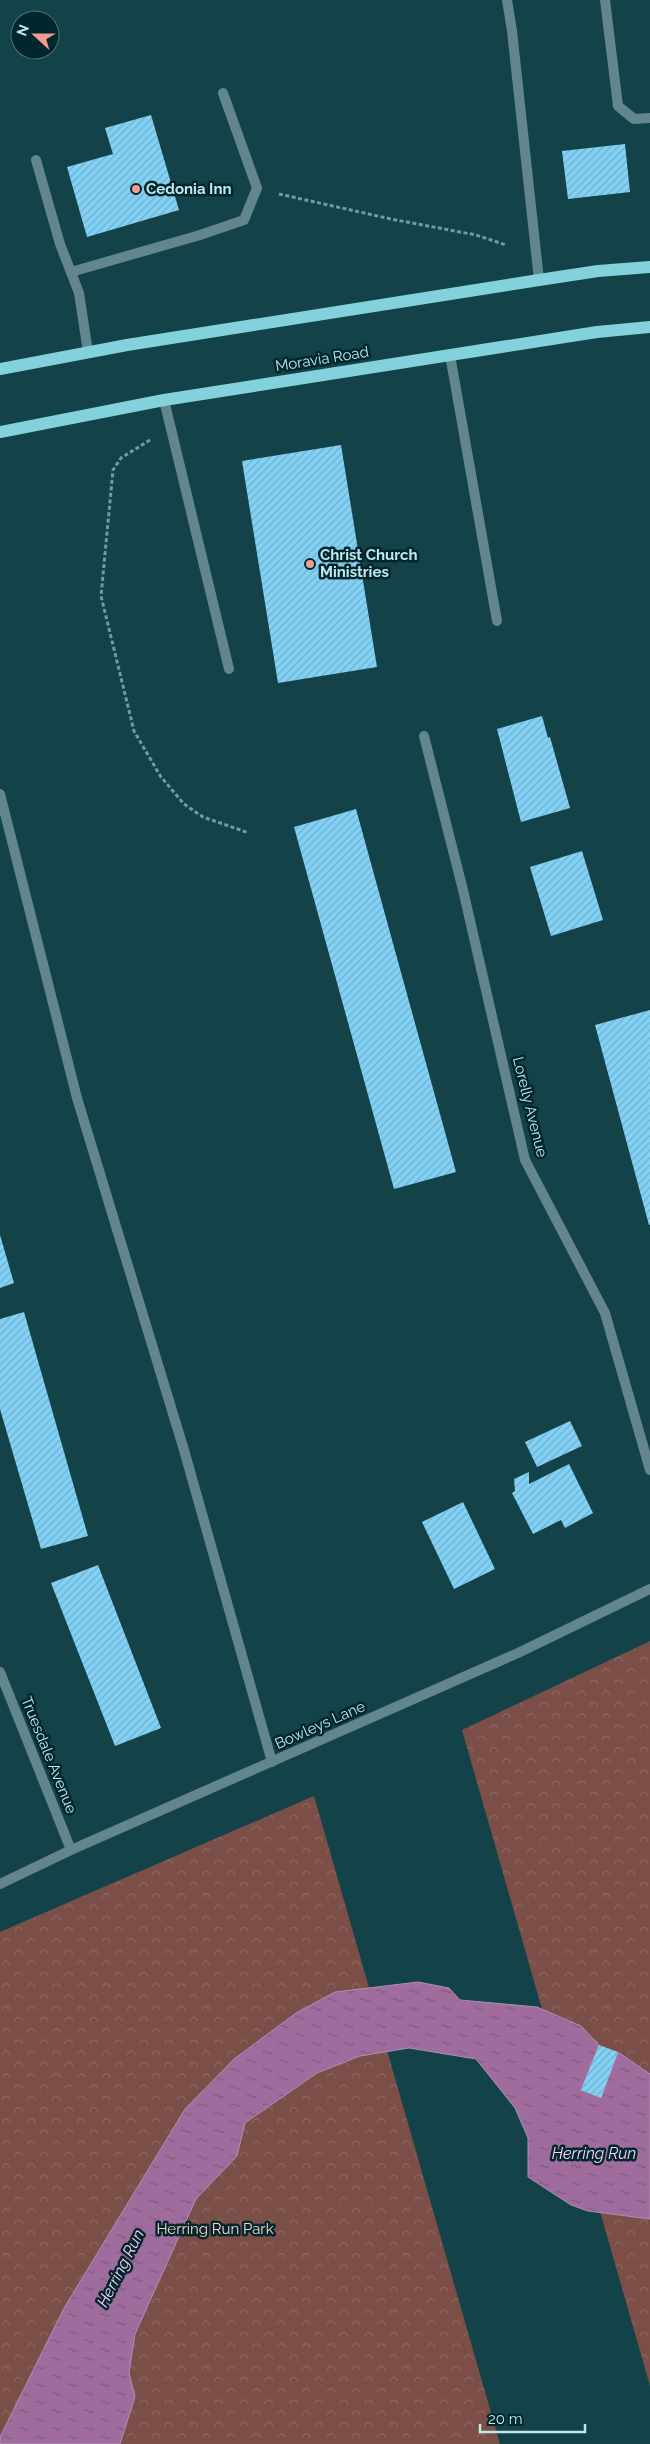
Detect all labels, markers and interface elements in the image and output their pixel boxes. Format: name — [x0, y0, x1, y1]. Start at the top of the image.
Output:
north arrow — [10, 10, 60, 60]
text: N — [13, 22, 32, 38]
place label: Cedonia Inn — [146, 180, 232, 198]
marker: Cedonia Inn — [130, 183, 142, 195]
street label: Moravia Road — [274, 343, 370, 375]
place label: Christ Church Ministries — [320, 546, 418, 581]
marker: Christ Church Ministries — [304, 558, 316, 570]
street label: Lorelly Avenue — [509, 1055, 551, 1159]
street label: Truesdale Avenue — [17, 1694, 81, 1816]
street label: Bowleys Lane — [272, 1697, 368, 1753]
water label: Herring Run — [552, 2144, 636, 2163]
park label: Herring Run Park — [156, 2220, 274, 2238]
water label: Herring Run — [93, 2226, 148, 2310]
scale bar — [480, 2402, 585, 2434]
text: 20 m — [488, 2410, 523, 2428]

